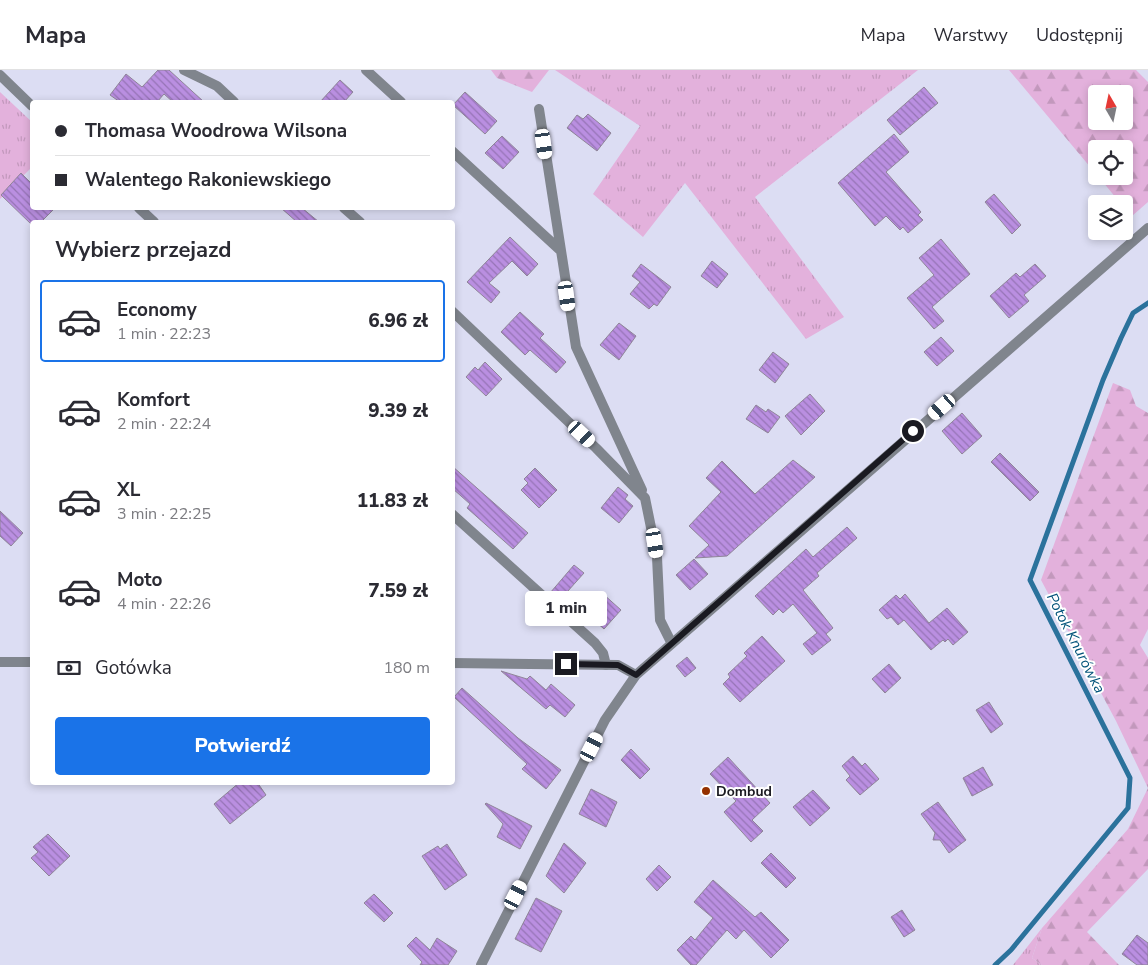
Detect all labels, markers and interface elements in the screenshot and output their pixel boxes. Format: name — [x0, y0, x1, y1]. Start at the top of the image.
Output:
text: Mapa — [25, 19, 87, 51]
text: Mapa — [861, 23, 905, 47]
text: Warstwy — [933, 23, 1008, 47]
text: Udostępnij — [1036, 23, 1123, 47]
north arrow — [1088, 85, 1132, 130]
map controls — [1088, 85, 1133, 240]
text: Thomasa Woodrowa Wilsona — [85, 118, 347, 144]
car — [534, 128, 553, 160]
button: locate — [1088, 140, 1133, 185]
text: Walentego Rakoniewskiego — [85, 167, 331, 193]
button: layers — [1088, 195, 1133, 240]
text: Wybierz przejazd — [55, 235, 231, 265]
car — [557, 280, 576, 312]
text: Economy — [117, 297, 197, 323]
icon: car — [57, 299, 102, 344]
text: 6.96 zł — [368, 308, 428, 334]
text: 1 min · 22:23 — [117, 323, 211, 345]
text: Komfort — [117, 387, 190, 413]
icon: car — [57, 389, 102, 434]
car — [925, 391, 958, 423]
text: 9.39 zł — [368, 398, 428, 424]
text: 2 min · 22:24 — [117, 413, 211, 435]
car — [565, 418, 598, 450]
route start — [902, 420, 924, 442]
text: XL — [117, 477, 140, 503]
icon: car — [57, 479, 102, 524]
text: 11.83 zł — [357, 488, 428, 514]
text: 3 min · 22:25 — [117, 503, 211, 525]
car — [645, 527, 664, 559]
text: Moto — [117, 567, 163, 593]
icon: car — [57, 569, 102, 614]
text: 7.59 zł — [368, 578, 428, 604]
water label: Potok Knurówka — [1042, 589, 1110, 697]
callout: 1 min — [525, 592, 607, 626]
text: 4 min · 22:26 — [117, 593, 211, 615]
text: 1 min — [545, 597, 587, 619]
route end — [555, 653, 577, 675]
icon: cash — [55, 654, 83, 682]
text: Gotówka — [95, 655, 172, 681]
text: 180 m — [383, 657, 430, 679]
button: Potwierdź — [55, 717, 430, 775]
car — [578, 730, 605, 764]
place label: Dombud — [716, 782, 772, 801]
marker: Dombud — [700, 785, 712, 797]
car — [502, 878, 529, 912]

